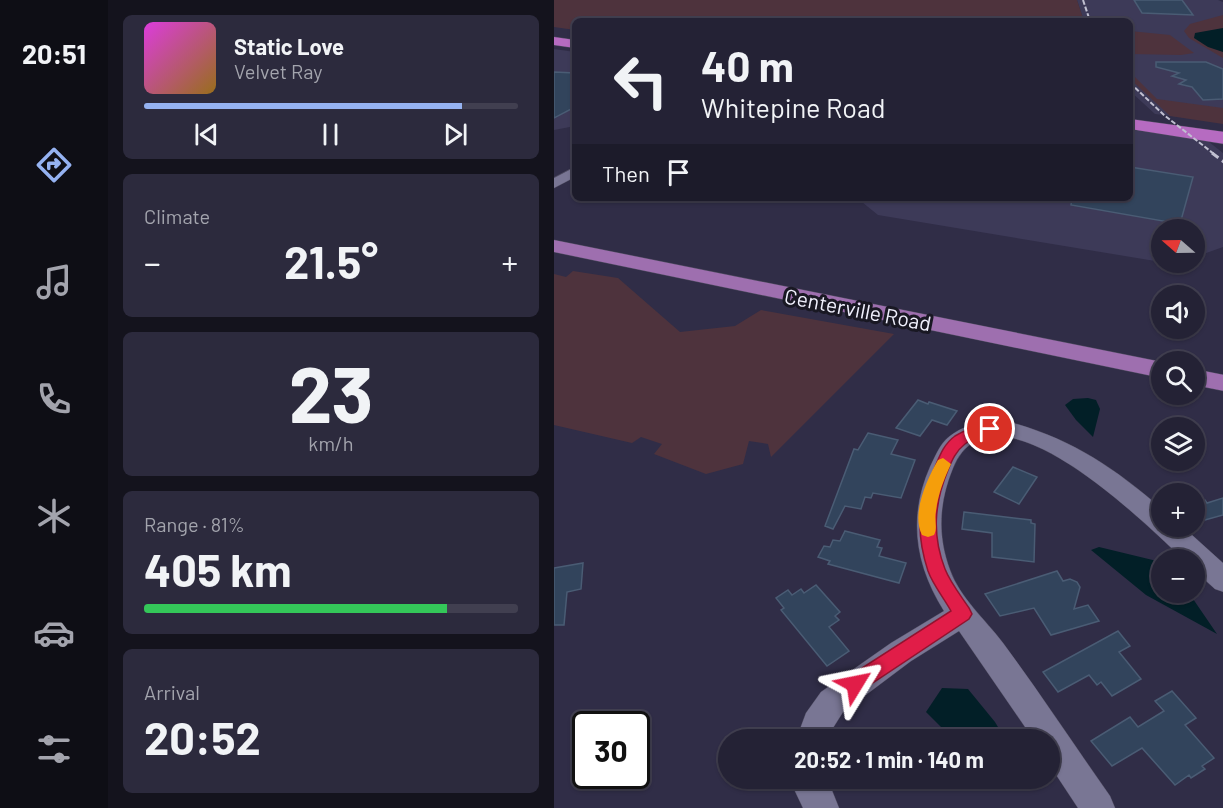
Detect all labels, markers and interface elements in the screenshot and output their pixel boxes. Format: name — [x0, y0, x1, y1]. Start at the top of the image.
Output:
text: Static Love — [234, 33, 344, 59]
text: 20:51 — [22, 37, 86, 69]
text: 40 m — [701, 40, 794, 90]
icon: left — [602, 42, 680, 120]
text: Velvet Ray — [234, 59, 323, 83]
text: Whitepine Road — [701, 91, 886, 123]
icon: previous — [190, 118, 223, 151]
icon: pause — [314, 118, 347, 151]
icon: next — [439, 118, 472, 151]
icon: directions — [33, 144, 75, 186]
icon: arrive — [662, 156, 695, 189]
text: Then — [602, 160, 650, 186]
text: Climate — [144, 204, 210, 228]
north arrow — [1151, 219, 1205, 273]
map controls — [1151, 219, 1205, 603]
text: 21.5° — [284, 234, 378, 288]
text: − — [144, 242, 161, 282]
text: + — [502, 242, 518, 282]
icon: music — [33, 261, 75, 303]
street label: Centerville Road — [783, 283, 933, 335]
button: sound — [1151, 285, 1205, 339]
text: 23 — [289, 345, 373, 439]
button: search — [1151, 351, 1205, 405]
icon: phone — [33, 378, 75, 420]
pin — [964, 403, 1015, 454]
icon: arrive — [973, 412, 1006, 445]
button: layers — [1151, 417, 1205, 471]
text: km/h — [308, 431, 354, 455]
button: + — [1151, 483, 1205, 537]
icon: climate — [33, 495, 75, 537]
text: Range · 81% — [144, 512, 245, 536]
text: 405 km — [144, 542, 292, 596]
button: − — [1151, 549, 1205, 603]
icon: car — [33, 612, 75, 654]
position arrow — [823, 652, 887, 716]
text: Arrival — [144, 680, 200, 704]
text: 20:52 — [144, 710, 261, 764]
speed limit sign: 30 — [572, 711, 650, 789]
icon: filters — [33, 728, 75, 770]
text: 20:52 · 1 min · 140 m — [794, 746, 984, 772]

